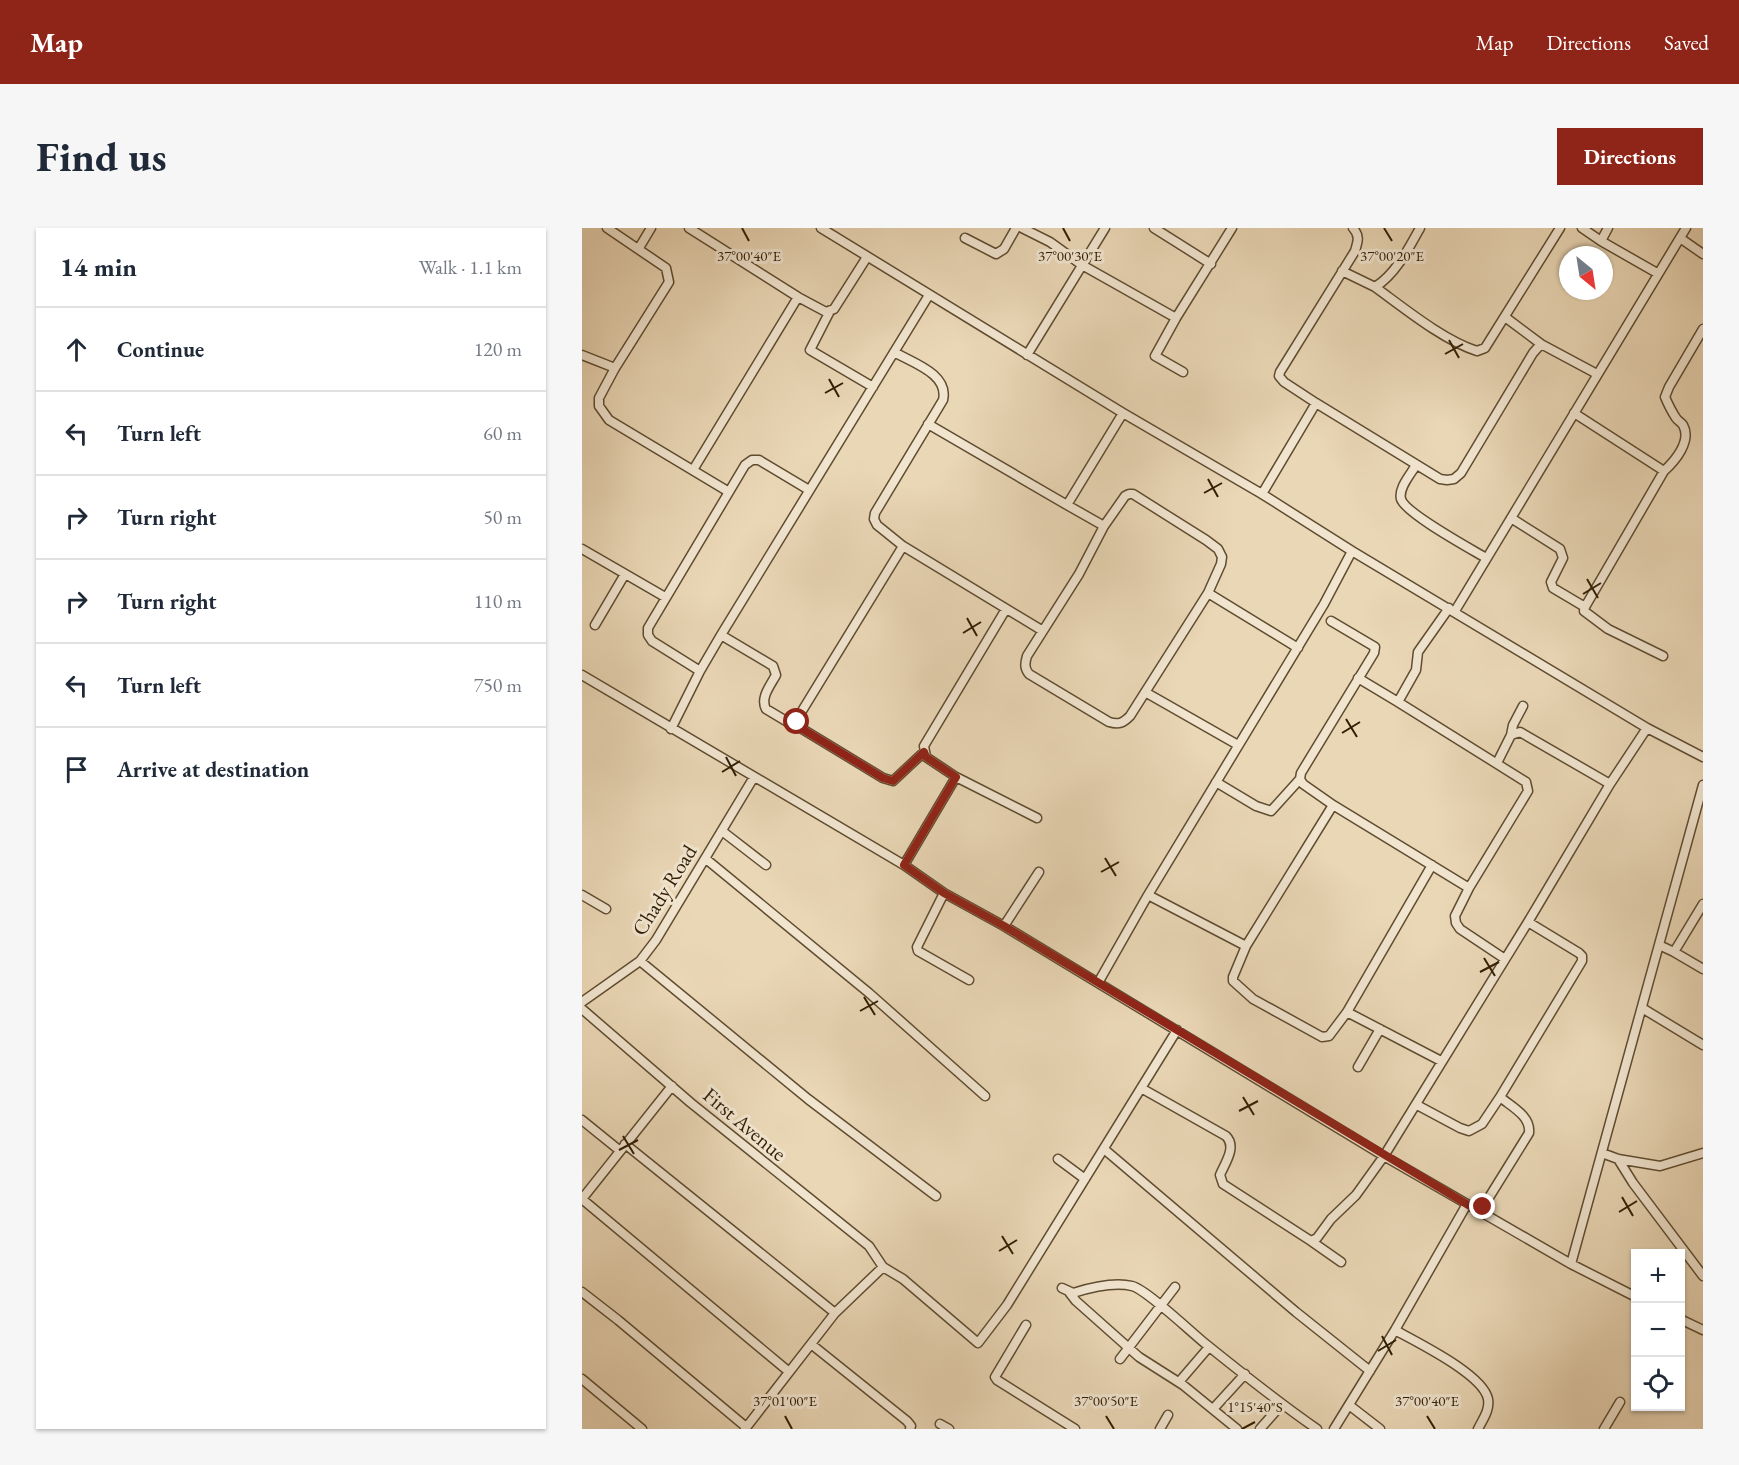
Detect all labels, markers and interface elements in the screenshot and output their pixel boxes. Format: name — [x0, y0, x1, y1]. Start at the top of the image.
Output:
text: Map — [30, 24, 83, 60]
text: Map — [1476, 29, 1513, 56]
text: Directions — [1546, 29, 1631, 56]
text: Saved — [1664, 29, 1709, 56]
button: Directions — [1557, 128, 1703, 185]
text: Find us — [36, 129, 167, 184]
text: 37°00'40"E — [717, 246, 782, 265]
text: 37°00'30"E — [1038, 246, 1103, 265]
text: 37°00'20"E — [1360, 246, 1425, 265]
north arrow — [1559, 246, 1613, 300]
text: 14 min — [60, 250, 137, 284]
text: Walk · 1.1 km — [419, 254, 522, 280]
icon: ahead — [60, 333, 93, 366]
text: Continue — [117, 335, 204, 364]
text: 120 m — [474, 336, 522, 362]
icon: left — [60, 417, 93, 450]
text: Turn left — [117, 419, 201, 448]
text: 60 m — [483, 420, 522, 446]
icon: right — [60, 501, 93, 534]
text: Turn right — [117, 503, 216, 532]
text: 50 m — [483, 504, 522, 530]
icon: right — [60, 585, 93, 618]
text: Turn right — [117, 587, 216, 616]
text: 110 m — [474, 588, 522, 614]
icon: left — [60, 669, 93, 702]
text: Turn left — [117, 671, 201, 700]
text: 750 m — [474, 672, 522, 698]
route start — [783, 708, 809, 734]
icon: arrive — [60, 753, 93, 786]
text: Arrive at destination — [117, 755, 309, 784]
street label: Chady Road — [626, 839, 703, 940]
street label: First Avenue — [698, 1081, 792, 1167]
route end — [1469, 1193, 1495, 1219]
map controls — [1631, 1249, 1685, 1411]
button: + — [1631, 1249, 1685, 1303]
button: − — [1631, 1303, 1685, 1357]
button: locate — [1631, 1357, 1685, 1411]
text: 37°01'00"E — [753, 1391, 818, 1410]
text: 37°00'50"E — [1074, 1391, 1139, 1410]
text: 37°00'40"E — [1395, 1391, 1460, 1410]
text: 1°15'40"S — [1227, 1397, 1283, 1416]

